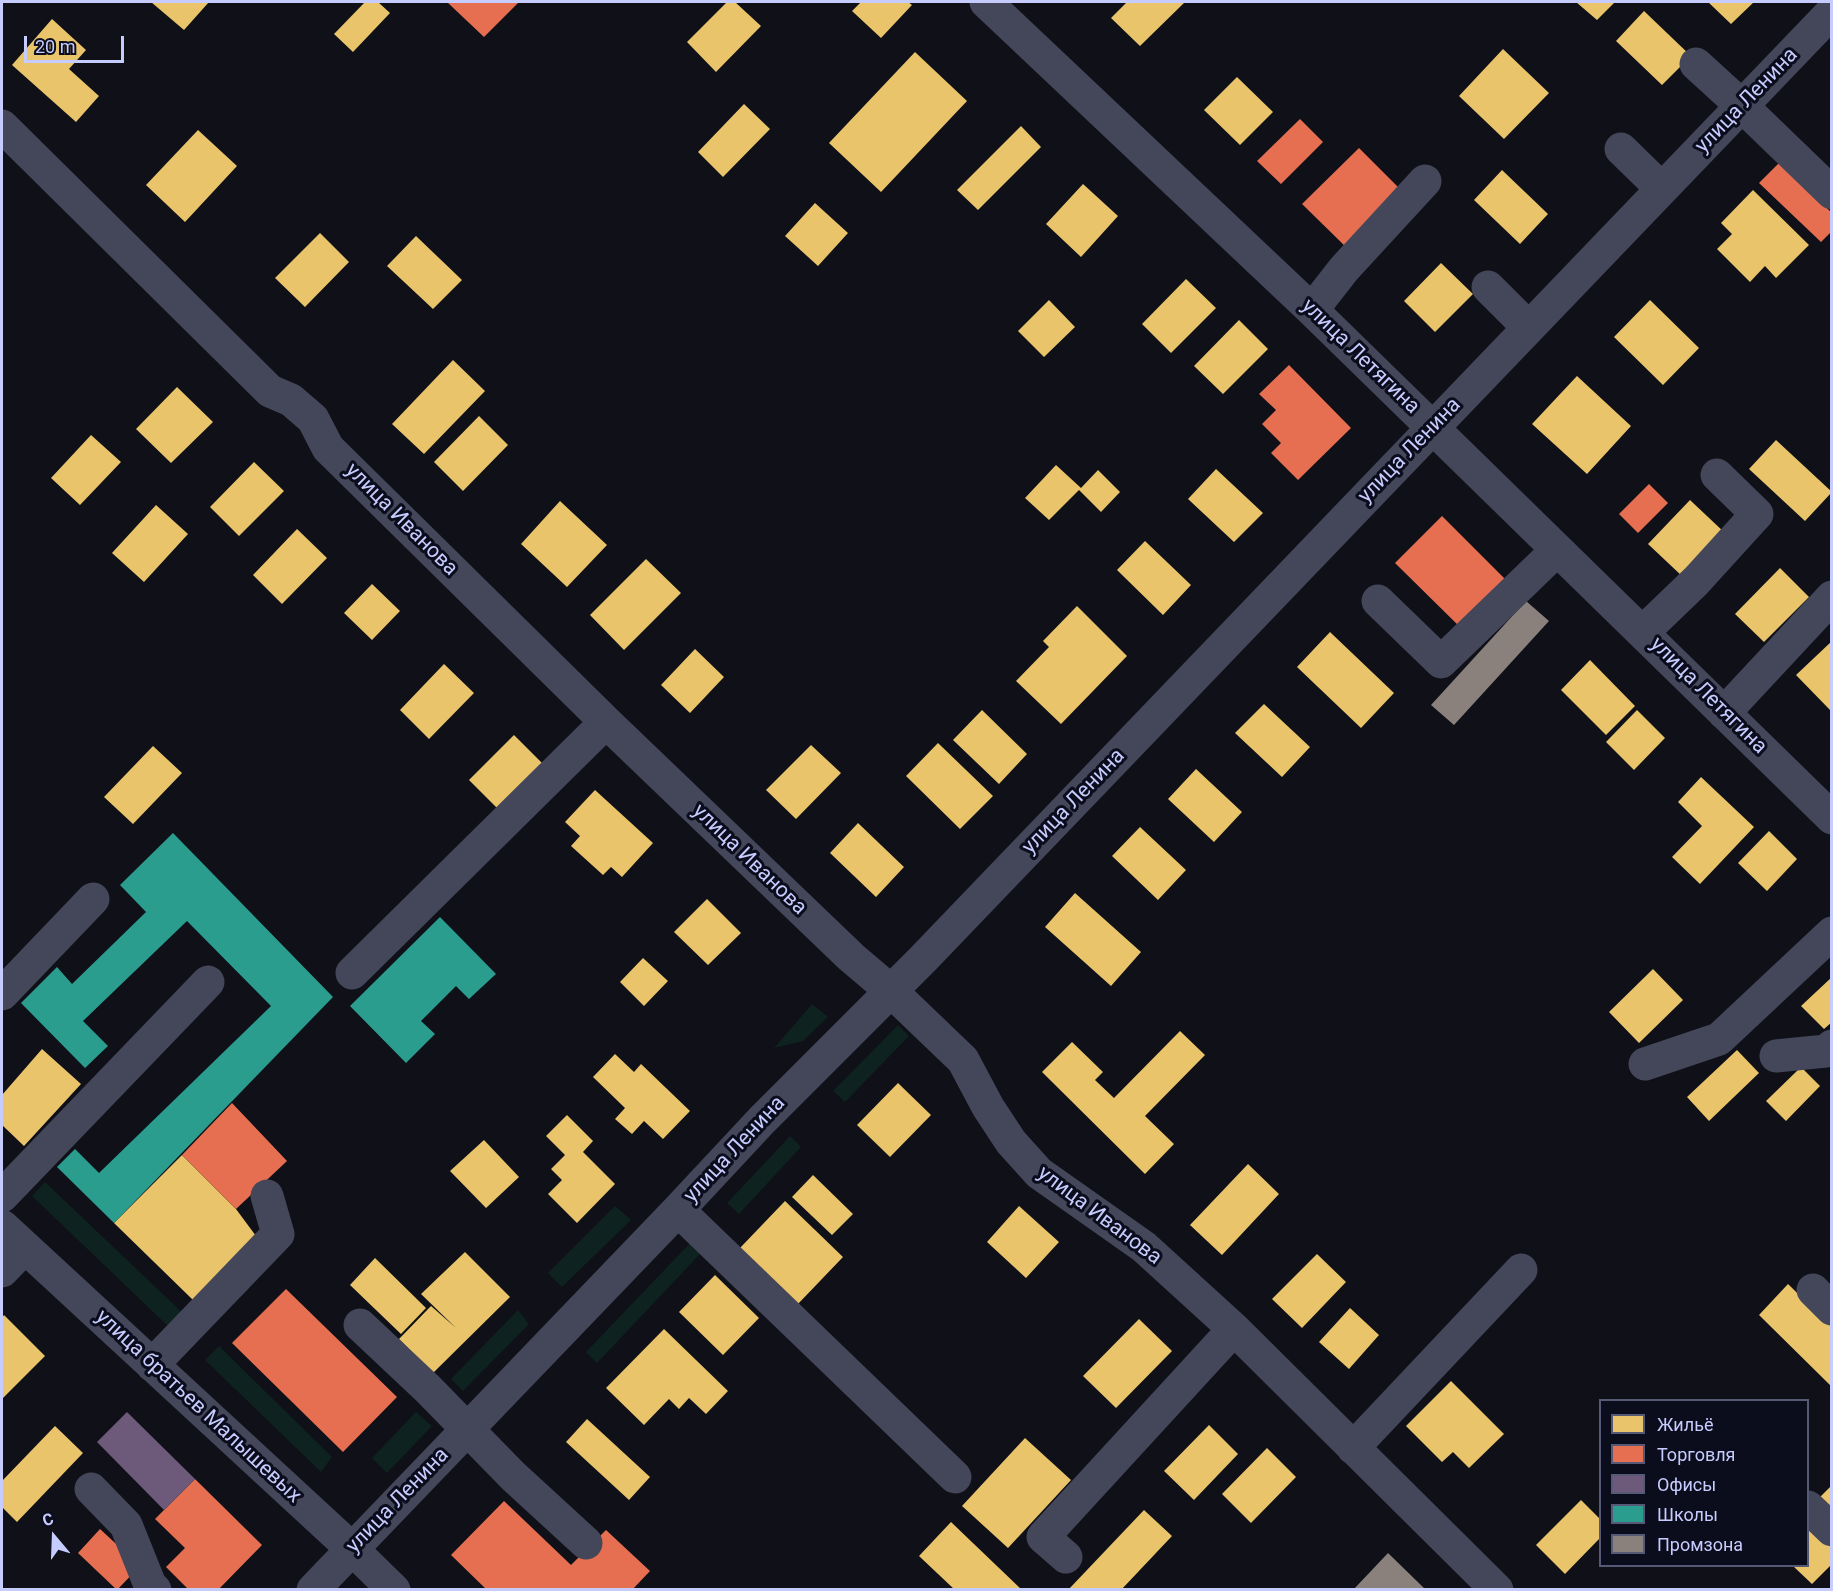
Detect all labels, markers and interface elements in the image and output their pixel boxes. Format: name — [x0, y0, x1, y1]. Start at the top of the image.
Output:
scale bar — [27, 24, 128, 62]
text: 20 m — [35, 36, 75, 57]
street label: улица Ленина — [1690, 43, 1804, 159]
street label: улица Летягина — [1296, 294, 1424, 420]
street label: улица Ленина — [1353, 393, 1467, 509]
street label: улица Иванова — [339, 458, 463, 582]
street label: улица Летягина — [1644, 632, 1772, 760]
street label: улица Ленина — [1017, 744, 1131, 860]
street label: улица Иванова — [687, 799, 811, 921]
street label: улица Ленина — [679, 1091, 791, 1209]
street label: улица Иванова — [1032, 1161, 1166, 1271]
street label: улица братьев Малышевых — [90, 1305, 306, 1509]
legend — [1599, 1399, 1809, 1567]
text: Жильё — [1657, 1414, 1713, 1435]
street label: улица Ленина — [341, 1443, 455, 1559]
text: Торговля — [1657, 1444, 1735, 1465]
text: Офисы — [1657, 1474, 1716, 1495]
text: Школы — [1657, 1504, 1718, 1525]
north arrow — [24, 1507, 84, 1567]
text: С — [40, 1509, 56, 1530]
text: Промзона — [1657, 1534, 1743, 1555]

